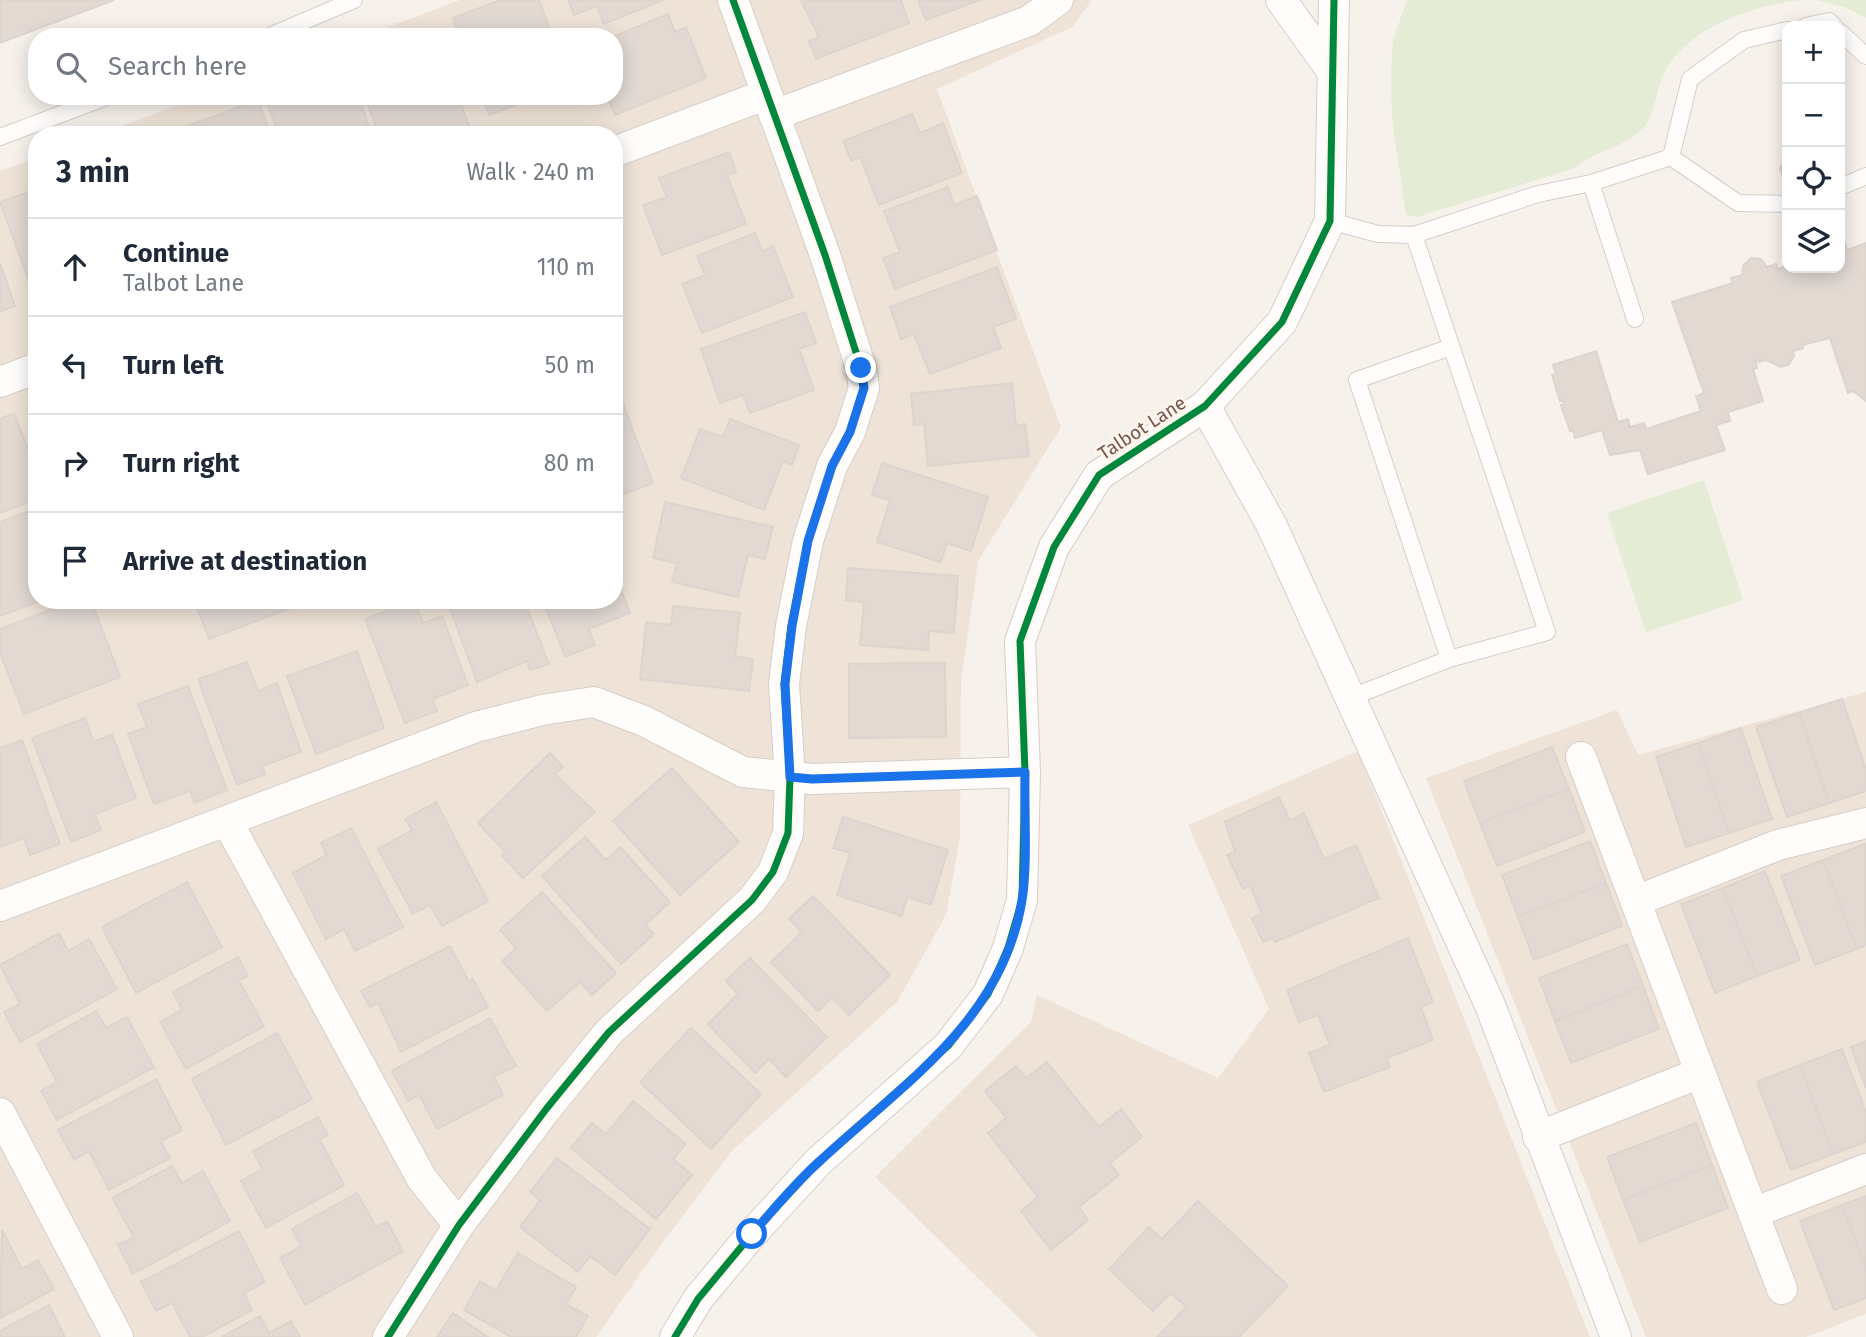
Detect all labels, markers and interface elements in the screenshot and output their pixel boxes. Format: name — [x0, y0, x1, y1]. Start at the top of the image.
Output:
map controls — [1782, 21, 1845, 273]
button: + — [1782, 21, 1845, 84]
search box — [28, 28, 623, 105]
icon: search — [52, 48, 90, 86]
text: Search here — [108, 51, 247, 82]
button: − — [1782, 84, 1845, 147]
button: locate — [1782, 147, 1845, 210]
text: 3 min — [56, 154, 130, 190]
text: Walk · 240 m — [467, 158, 595, 186]
button: layers — [1782, 210, 1845, 273]
text: Continue — [123, 238, 229, 269]
icon: ahead — [56, 248, 94, 286]
text: 110 m — [537, 253, 595, 281]
text: Talbot Lane — [123, 269, 244, 297]
icon: left — [56, 346, 94, 384]
text: Turn left — [123, 350, 224, 381]
text: 50 m — [545, 351, 595, 379]
route end — [845, 352, 876, 383]
street label: Talbot Lane — [1094, 391, 1190, 465]
icon: right — [56, 444, 94, 482]
text: Turn right — [123, 448, 240, 479]
text: 80 m — [544, 449, 595, 477]
icon: arrive — [56, 542, 94, 580]
text: Arrive at destination — [123, 546, 367, 577]
route start — [736, 1218, 767, 1249]

